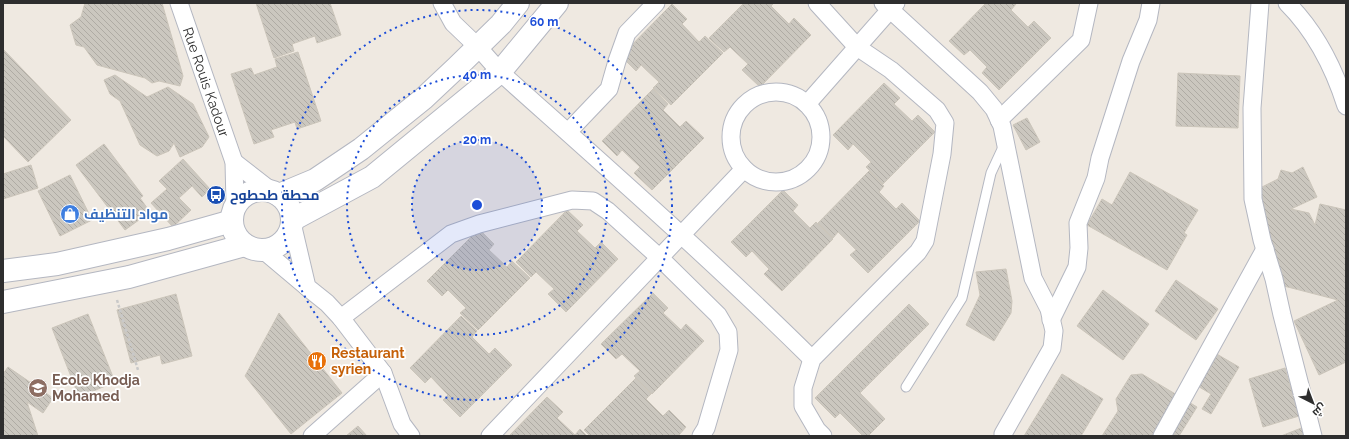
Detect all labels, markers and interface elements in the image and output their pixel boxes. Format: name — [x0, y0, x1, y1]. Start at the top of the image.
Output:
text: 60 m — [530, 15, 558, 29]
street label: Rue Rouis Kadour — [180, 25, 232, 139]
text: 40 m — [463, 68, 491, 82]
text: 20 m — [463, 133, 491, 147]
bus stop icon: محطة طحطوح — [205, 184, 227, 206]
place label: محطة طحطوح — [230, 187, 319, 205]
centre of rings — [470, 198, 484, 212]
shop icon: مواد التنظيف — [59, 203, 81, 225]
place label: مواد التنظيف — [84, 206, 168, 223]
place label: Restaurant syrien — [331, 345, 405, 377]
restaurant icon: Restaurant syrien — [306, 350, 328, 372]
place label: Ecole Khodja Mohamed — [52, 372, 140, 404]
school or university icon: Ecole Khodja Mohamed — [27, 377, 49, 399]
north arrow — [1293, 383, 1333, 423]
text: ش — [1310, 401, 1329, 420]

